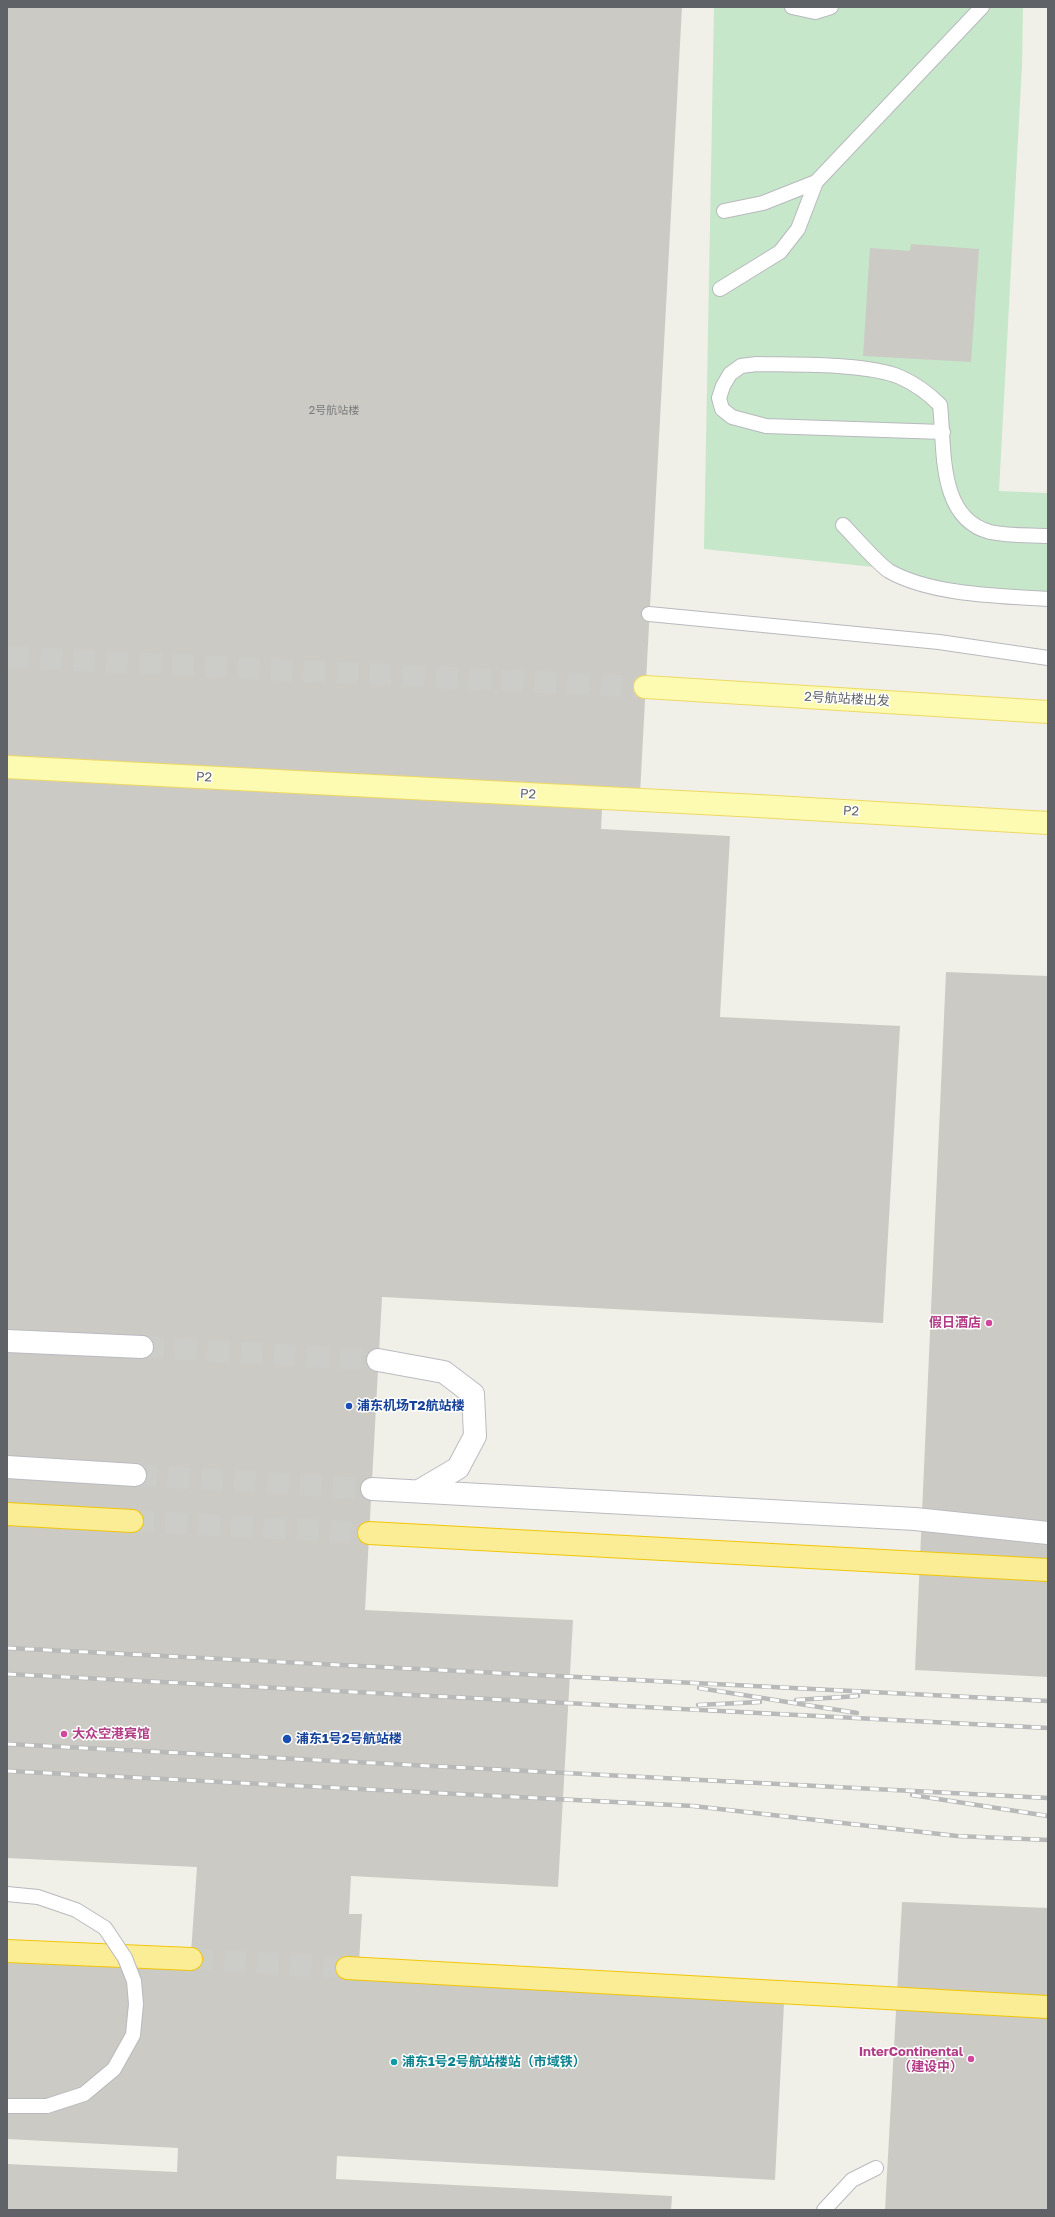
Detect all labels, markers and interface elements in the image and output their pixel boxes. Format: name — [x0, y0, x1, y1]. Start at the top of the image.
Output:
house number: 2号航站楼 — [309, 404, 359, 418]
street label: 2号航站楼出发 — [804, 689, 890, 709]
street label: P2 — [196, 769, 212, 785]
street label: P2 — [520, 786, 536, 802]
street label: P2 — [843, 803, 859, 819]
place label: 假日酒店 — [929, 1315, 981, 1331]
marker: 假日酒店 — [984, 1318, 994, 1328]
place label: 浦东机场T2航站楼 — [357, 1398, 464, 1414]
marker: 浦东机场T2航站楼 — [344, 1401, 354, 1411]
place label: 大众空港宾馆 — [72, 1726, 150, 1742]
marker: 大众空港宾馆 — [59, 1729, 69, 1739]
place label: 浦东1号2号航站楼 — [296, 1731, 402, 1747]
marker: 浦东1号2号航站楼 — [281, 1733, 293, 1745]
place label: InterContinental （建设中） — [859, 2044, 963, 2075]
place label: 浦东1号2号航站楼站（市域铁） — [402, 2054, 586, 2070]
marker: InterContinental （建设中） — [966, 2054, 976, 2064]
marker: 浦东1号2号航站楼站（市域铁） — [389, 2057, 399, 2067]

